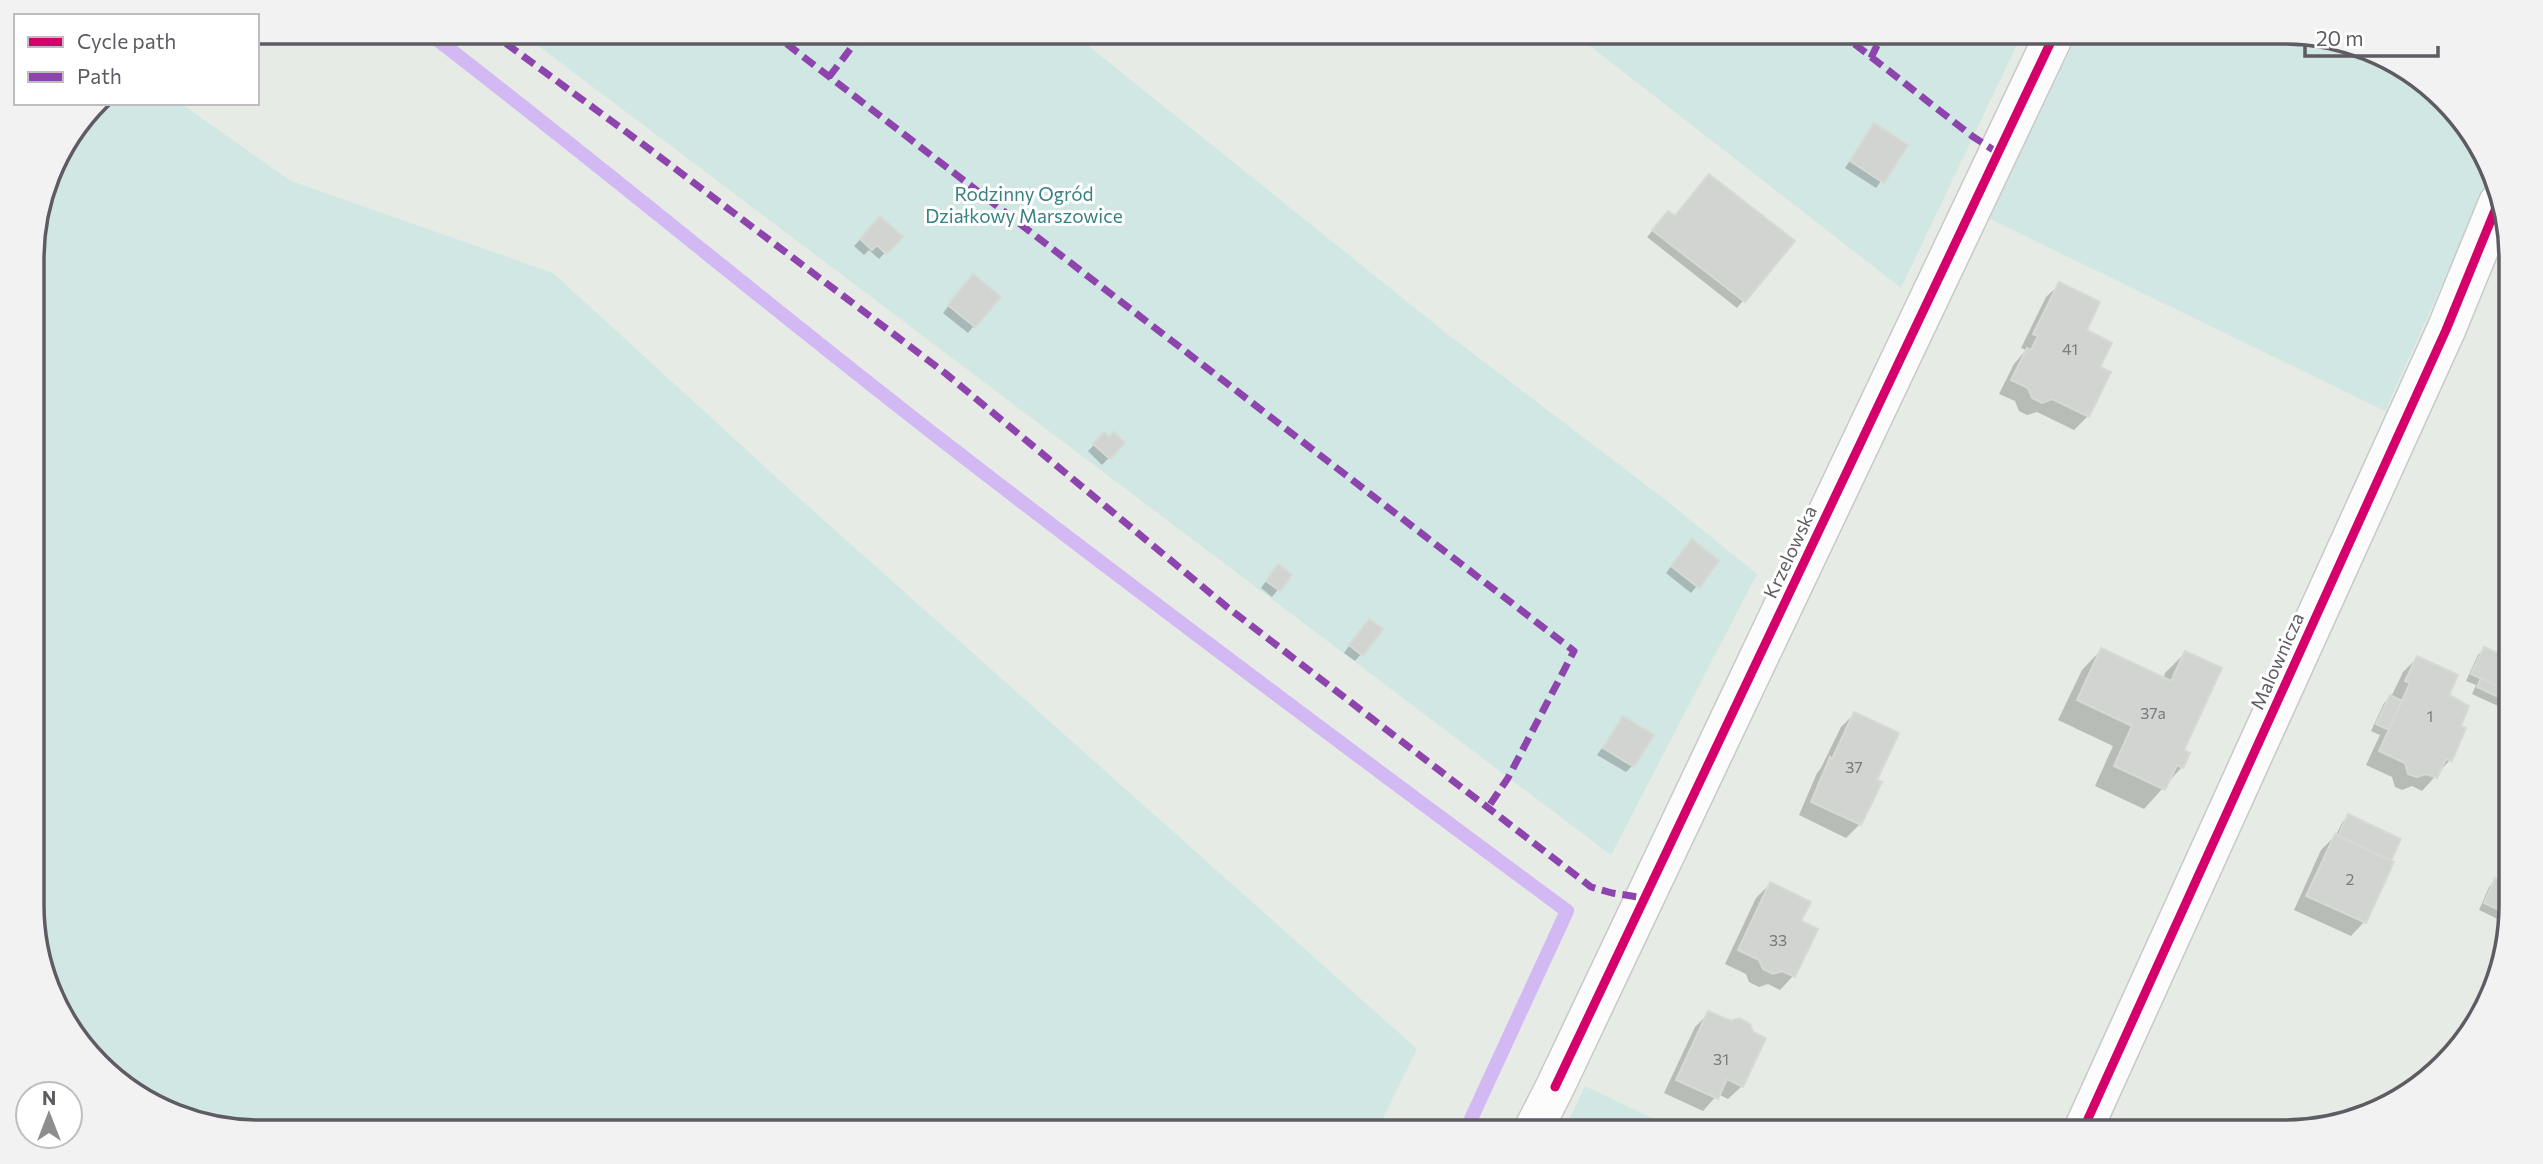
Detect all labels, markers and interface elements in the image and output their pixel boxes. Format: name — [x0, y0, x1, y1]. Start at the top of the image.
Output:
legend — [14, 14, 259, 105]
scale bar — [2305, 14, 2438, 58]
text: 20 m — [2316, 25, 2364, 50]
text: Cycle path — [77, 28, 176, 53]
text: Path — [77, 63, 122, 88]
park label: Rodzinny Ogród Działkowy Marszowice — [925, 182, 1123, 227]
house number: 41 — [2062, 339, 2078, 358]
street label: Krzelowska — [1758, 502, 1821, 602]
street label: Malownicza — [2245, 609, 2308, 713]
house number: 37a — [2140, 703, 2166, 722]
house number: 1 — [2427, 706, 2433, 725]
house number: 37 — [1845, 757, 1863, 776]
house number: 2 — [2346, 869, 2355, 888]
house number: 33 — [1769, 930, 1787, 949]
house number: 31 — [1713, 1049, 1729, 1068]
north arrow — [14, 1080, 84, 1150]
text: N — [42, 1086, 56, 1109]

